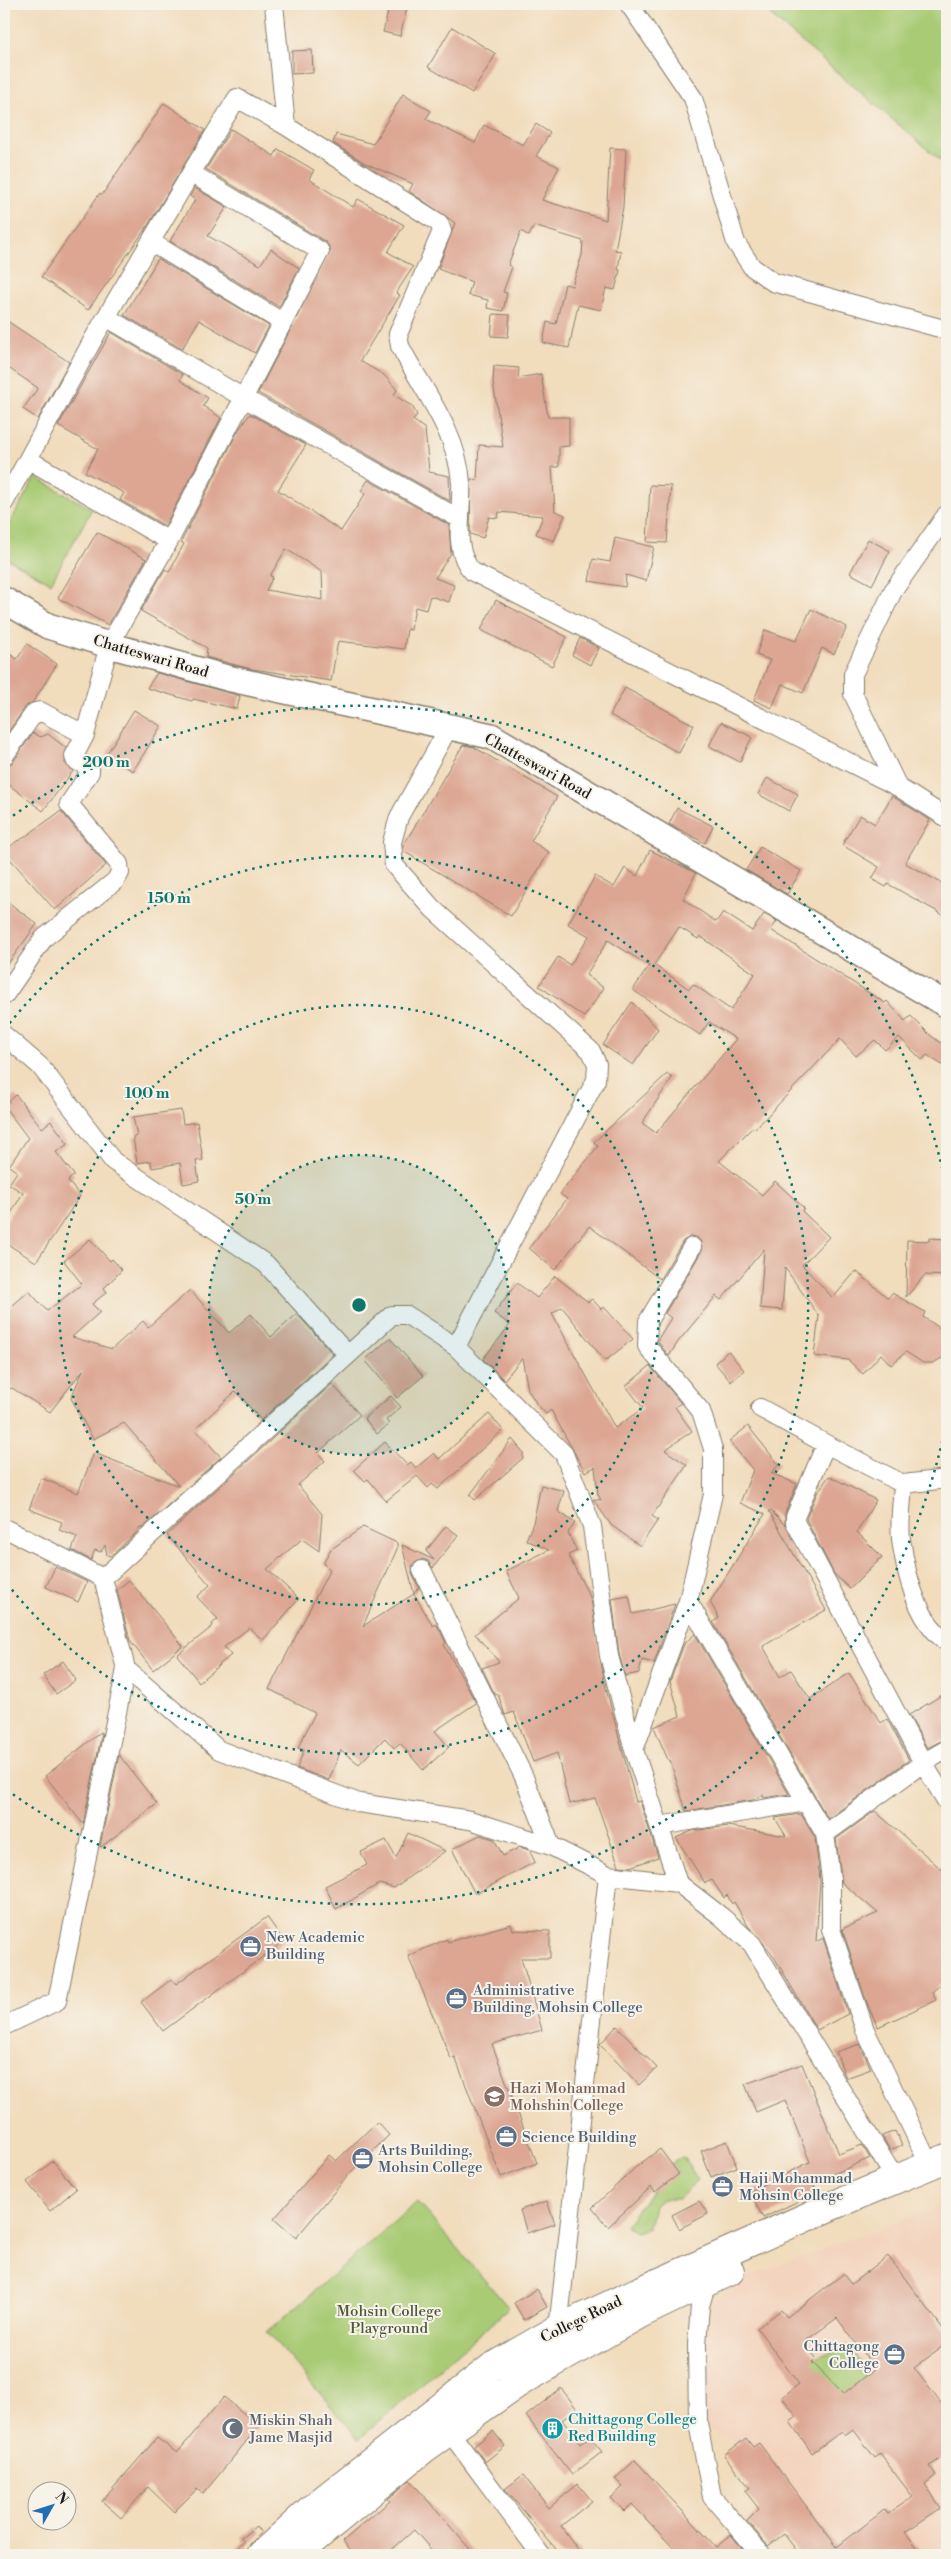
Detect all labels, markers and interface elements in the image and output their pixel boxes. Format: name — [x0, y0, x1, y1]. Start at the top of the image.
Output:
street label: Chatteswari Road — [91, 631, 211, 682]
street label: Chatteswari Road — [481, 729, 595, 804]
text: 200 m — [82, 753, 130, 772]
text: 150 m — [147, 889, 191, 908]
text: 100 m — [125, 1084, 170, 1103]
text: 50 m — [235, 1190, 271, 1209]
centre of rings — [350, 1296, 368, 1314]
place label: New Academic Building — [265, 1928, 365, 1964]
office icon: New Academic Building — [238, 1934, 262, 1958]
place label: Administrative Building, Mohsin College — [472, 1981, 643, 2017]
office icon: Administrative Building, Mohsin College — [445, 1987, 469, 2011]
place label: Hazi Mohammad Mohshin College — [510, 2079, 626, 2115]
school or university icon: Hazi Mohammad Mohshin College — [482, 2085, 506, 2109]
office icon: Science Building — [494, 2125, 518, 2149]
place label: Science Building — [522, 2128, 637, 2147]
place label: Arts Building, Mohsin College — [377, 2141, 483, 2177]
office icon: Arts Building, Mohsin College — [350, 2147, 374, 2171]
place label: Haji Mohammad Mohsin College — [739, 2169, 853, 2205]
office icon: Haji Mohammad Mohsin College — [711, 2175, 735, 2199]
street label: College Road — [537, 2291, 625, 2347]
park label: Mohsin College Playground — [337, 2302, 441, 2338]
place label: Chittagong College — [804, 2337, 879, 2373]
office icon: Chittagong College — [883, 2343, 907, 2367]
place label: Chittagong College Red Building — [568, 2410, 697, 2446]
place label: Miskin Shah Jame Masjid — [248, 2411, 333, 2447]
building icon: Chittagong College Red Building — [540, 2416, 564, 2440]
mosque icon: Miskin Shah Jame Masjid — [221, 2417, 245, 2441]
north arrow — [28, 2482, 78, 2532]
text: N — [51, 2488, 72, 2508]

